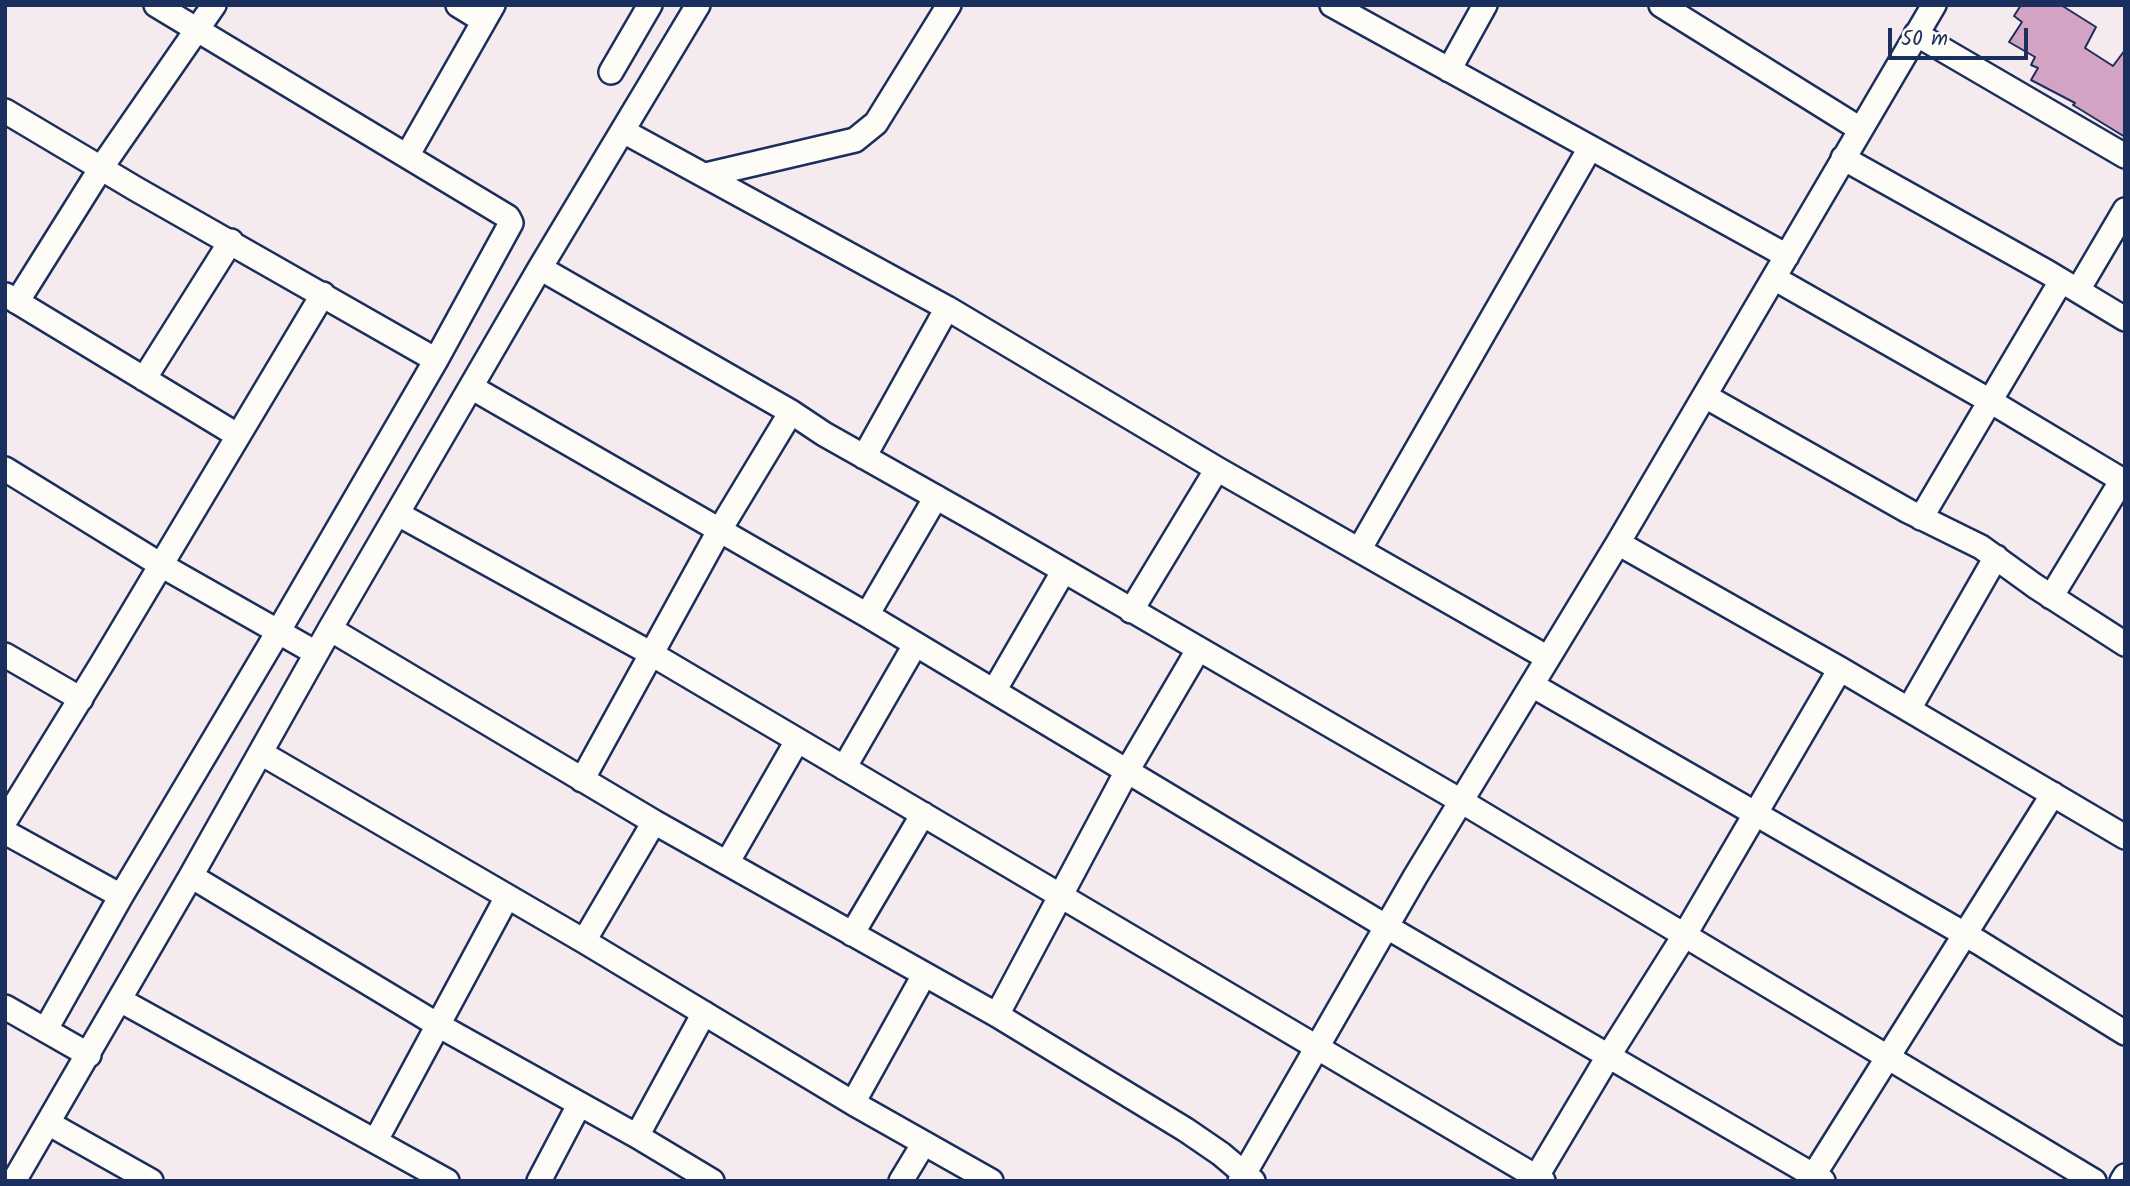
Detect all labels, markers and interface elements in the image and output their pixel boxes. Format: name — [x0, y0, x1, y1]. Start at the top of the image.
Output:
scale bar — [1892, 14, 2032, 58]
text: 50 m — [1901, 23, 1948, 56]

